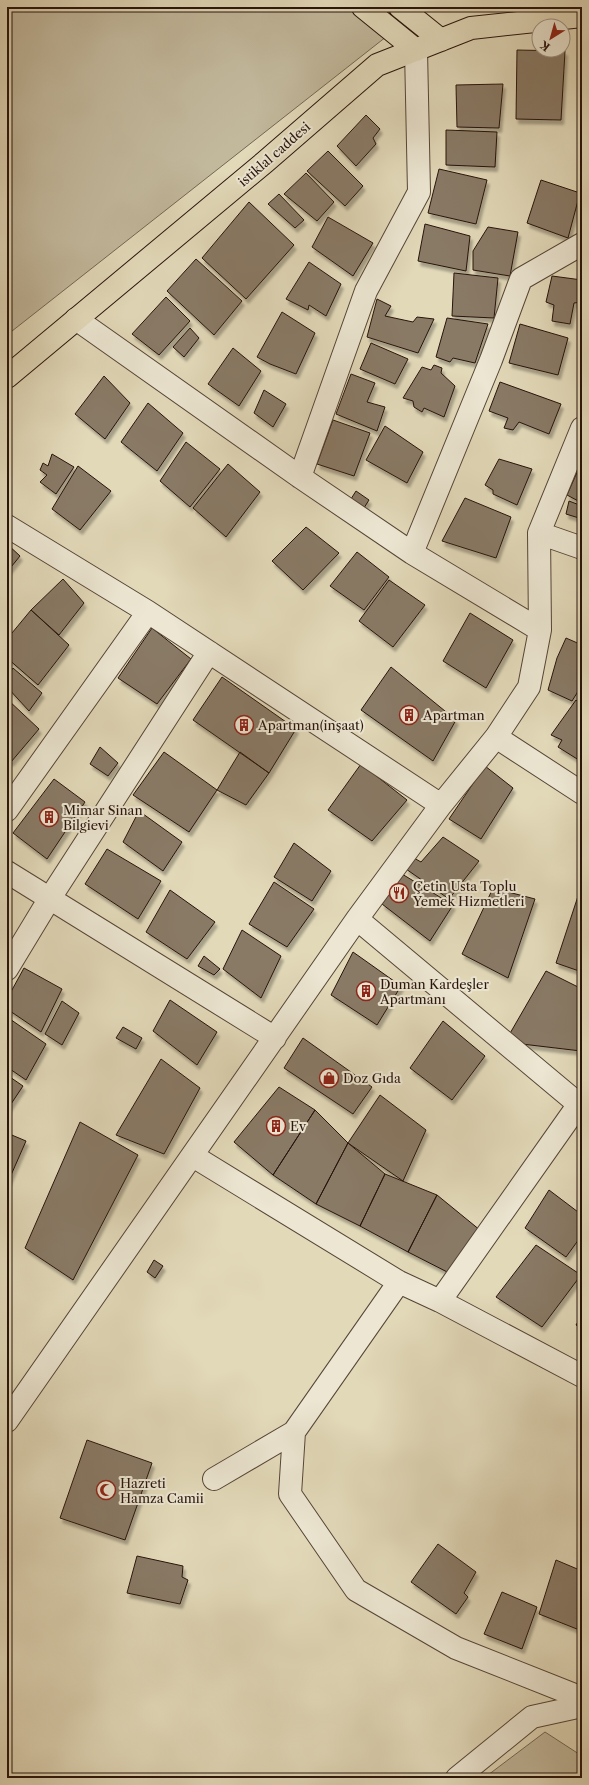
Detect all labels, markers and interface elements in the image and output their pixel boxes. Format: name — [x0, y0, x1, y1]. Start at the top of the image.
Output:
north arrow — [531, 18, 571, 58]
text: K — [536, 37, 553, 54]
street label: istiklal caddesi — [235, 118, 313, 190]
building icon: Apartman — [398, 704, 420, 726]
place label: Apartman — [422, 707, 485, 723]
building icon: Apartman(inşaat) — [233, 714, 255, 736]
place label: Apartman(inşaat) — [257, 717, 364, 733]
place label: Mimar Sinan Bilgievi — [63, 802, 143, 833]
building icon: Mimar Sinan Bilgievi — [38, 806, 60, 828]
place label: Çetin Usta Toplu Yemek Hizmetleri — [412, 878, 524, 909]
restaurant icon: Çetin Usta Toplu Yemek Hizmetleri — [388, 882, 410, 904]
place label: Duman Kardeşler Apartmanı — [379, 976, 489, 1007]
building icon: Duman Kardeşler Apartmanı — [355, 980, 377, 1002]
shop icon: Doz Gıda — [318, 1067, 340, 1089]
place label: Doz Gıda — [343, 1070, 401, 1086]
building icon: Ev — [265, 1115, 287, 1137]
place label: Ev — [290, 1118, 307, 1134]
place label: Hazreti Hamza Camii — [120, 1475, 204, 1506]
mosque icon: Hazreti Hamza Camii — [95, 1479, 117, 1501]

